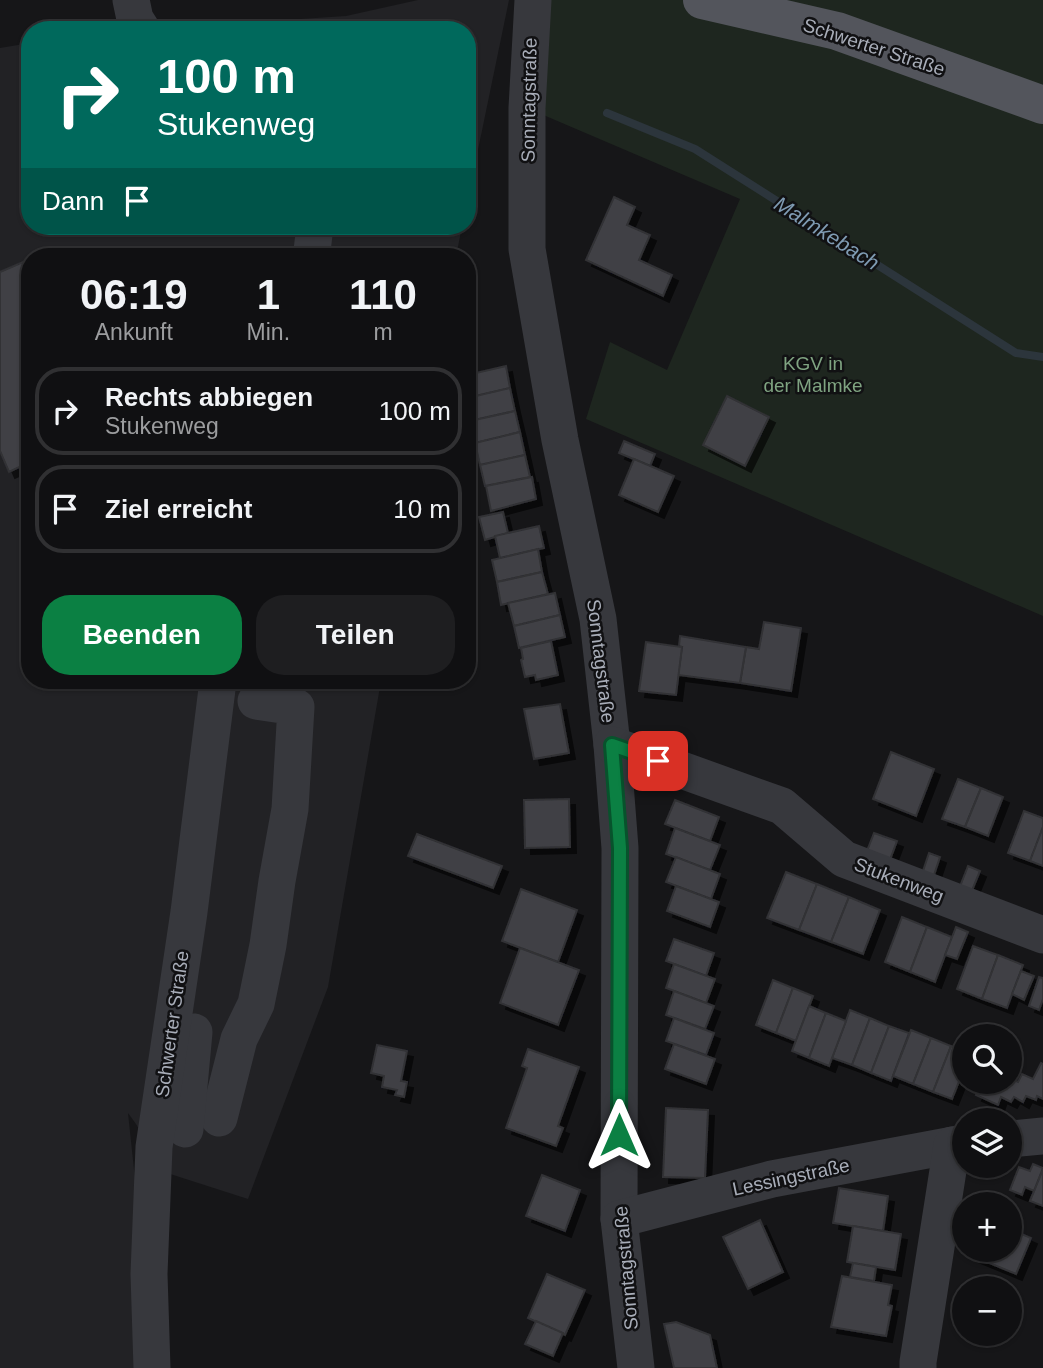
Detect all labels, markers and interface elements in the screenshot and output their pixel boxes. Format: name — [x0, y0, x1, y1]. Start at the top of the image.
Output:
street label: Schwerter Straße — [800, 14, 948, 80]
street label: Sonntagstraße — [517, 38, 541, 162]
icon: right — [42, 49, 133, 140]
text: 100 m — [157, 49, 296, 103]
text: Stukenweg — [157, 106, 315, 142]
icon: arrive — [118, 182, 156, 220]
text: Dann — [42, 186, 104, 216]
water label: Malmkebach — [770, 192, 884, 274]
text: 06:19 — [80, 271, 188, 318]
text: 1 — [257, 271, 280, 318]
text: 110 — [349, 271, 417, 318]
text: Ankunft — [95, 319, 173, 345]
text: Min. — [247, 319, 290, 345]
text: m — [373, 319, 393, 345]
park label: KGV in der Malmke — [763, 353, 863, 396]
text: Rechts abbiegen — [105, 382, 313, 412]
icon: right — [46, 392, 84, 430]
text: 100 m — [379, 396, 451, 426]
text: Stukenweg — [105, 413, 219, 439]
icon: arrive — [46, 490, 84, 528]
text: Ziel erreicht — [105, 494, 252, 524]
text: 10 m — [393, 494, 451, 524]
button: Beenden — [42, 595, 242, 675]
button: Teilen — [256, 595, 455, 675]
street label: Sonntagstraße — [583, 598, 619, 724]
pin — [628, 731, 688, 791]
icon: arrive — [639, 742, 677, 780]
street label: Stukenweg — [851, 853, 947, 907]
street label: Schwerter Straße — [151, 949, 193, 1099]
map controls — [952, 1024, 1022, 1346]
button: search — [952, 1024, 1022, 1094]
position arrow — [582, 1098, 656, 1172]
button: layers — [952, 1108, 1022, 1178]
street label: Lessingstraße — [730, 1154, 852, 1200]
button: + — [952, 1192, 1022, 1262]
street label: Sonntagstraße — [610, 1205, 642, 1331]
button: − — [952, 1276, 1022, 1346]

